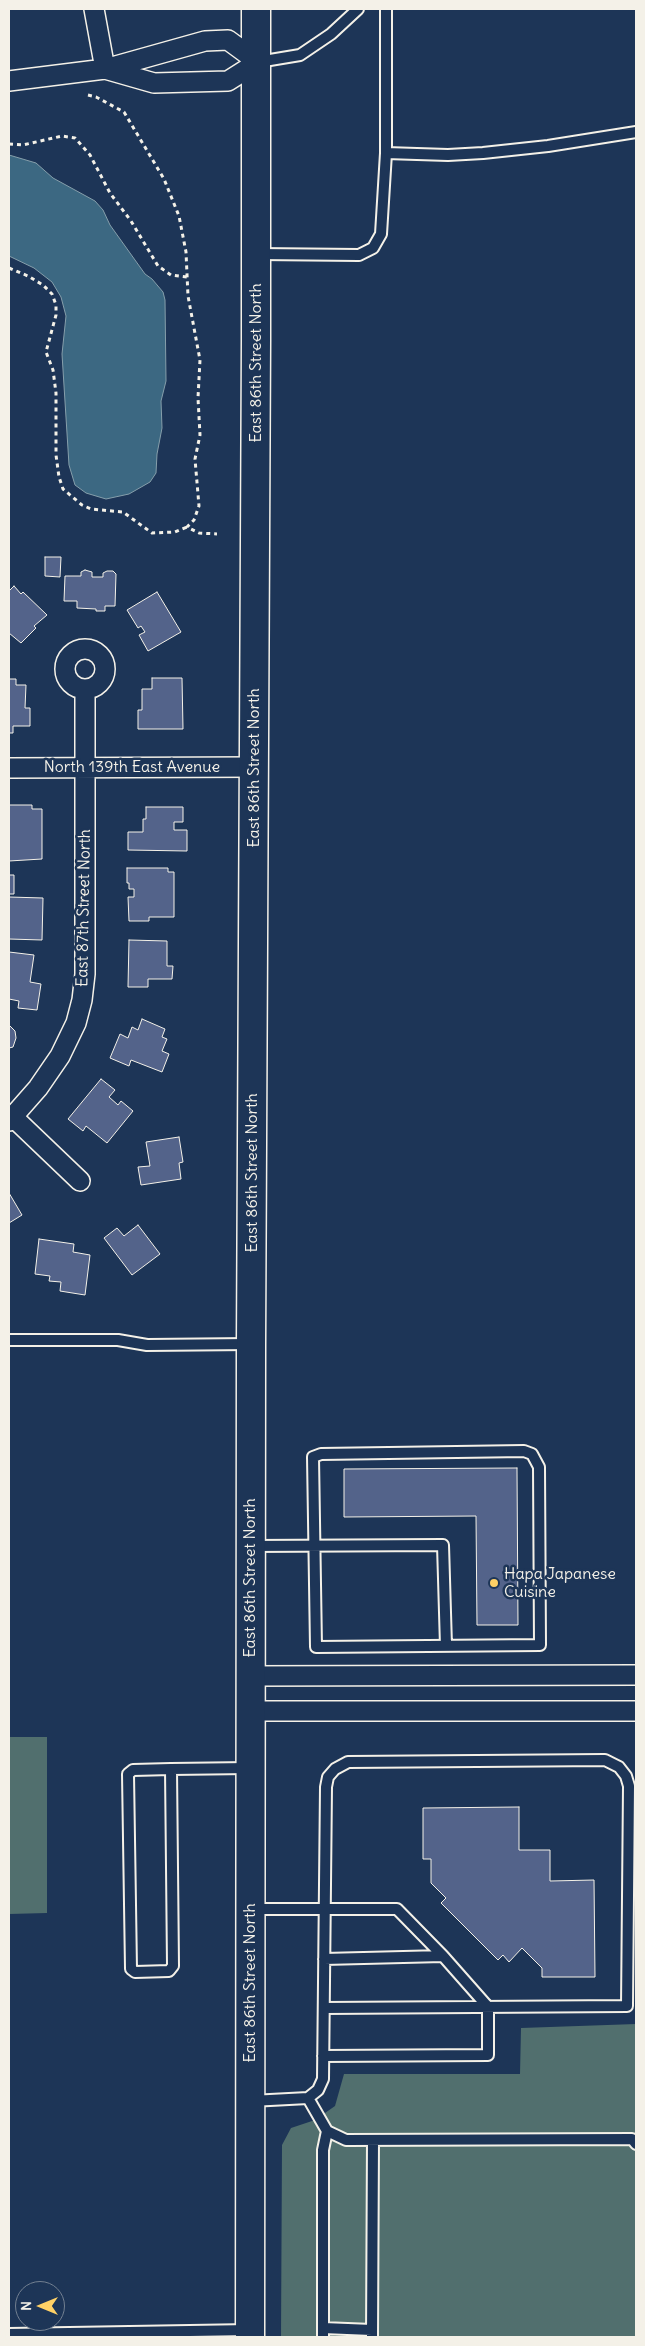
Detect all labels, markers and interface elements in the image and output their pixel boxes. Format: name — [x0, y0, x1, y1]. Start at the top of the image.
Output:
street label: East 86th Street North — [246, 283, 266, 443]
street label: East 86th Street North — [244, 688, 264, 848]
street label: North 139th East Avenue — [44, 757, 220, 777]
street label: East 87th Street North — [73, 829, 95, 987]
street label: East 86th Street North — [242, 1093, 262, 1253]
street label: East 86th Street North — [240, 1498, 260, 1658]
place label: Hapa Japanese Cuisine — [504, 1564, 616, 1602]
marker: Hapa Japanese Cuisine — [488, 1577, 500, 1589]
street label: East 86th Street North — [240, 1903, 260, 2063]
north arrow — [15, 2281, 65, 2331]
text: N — [17, 2301, 35, 2311]

